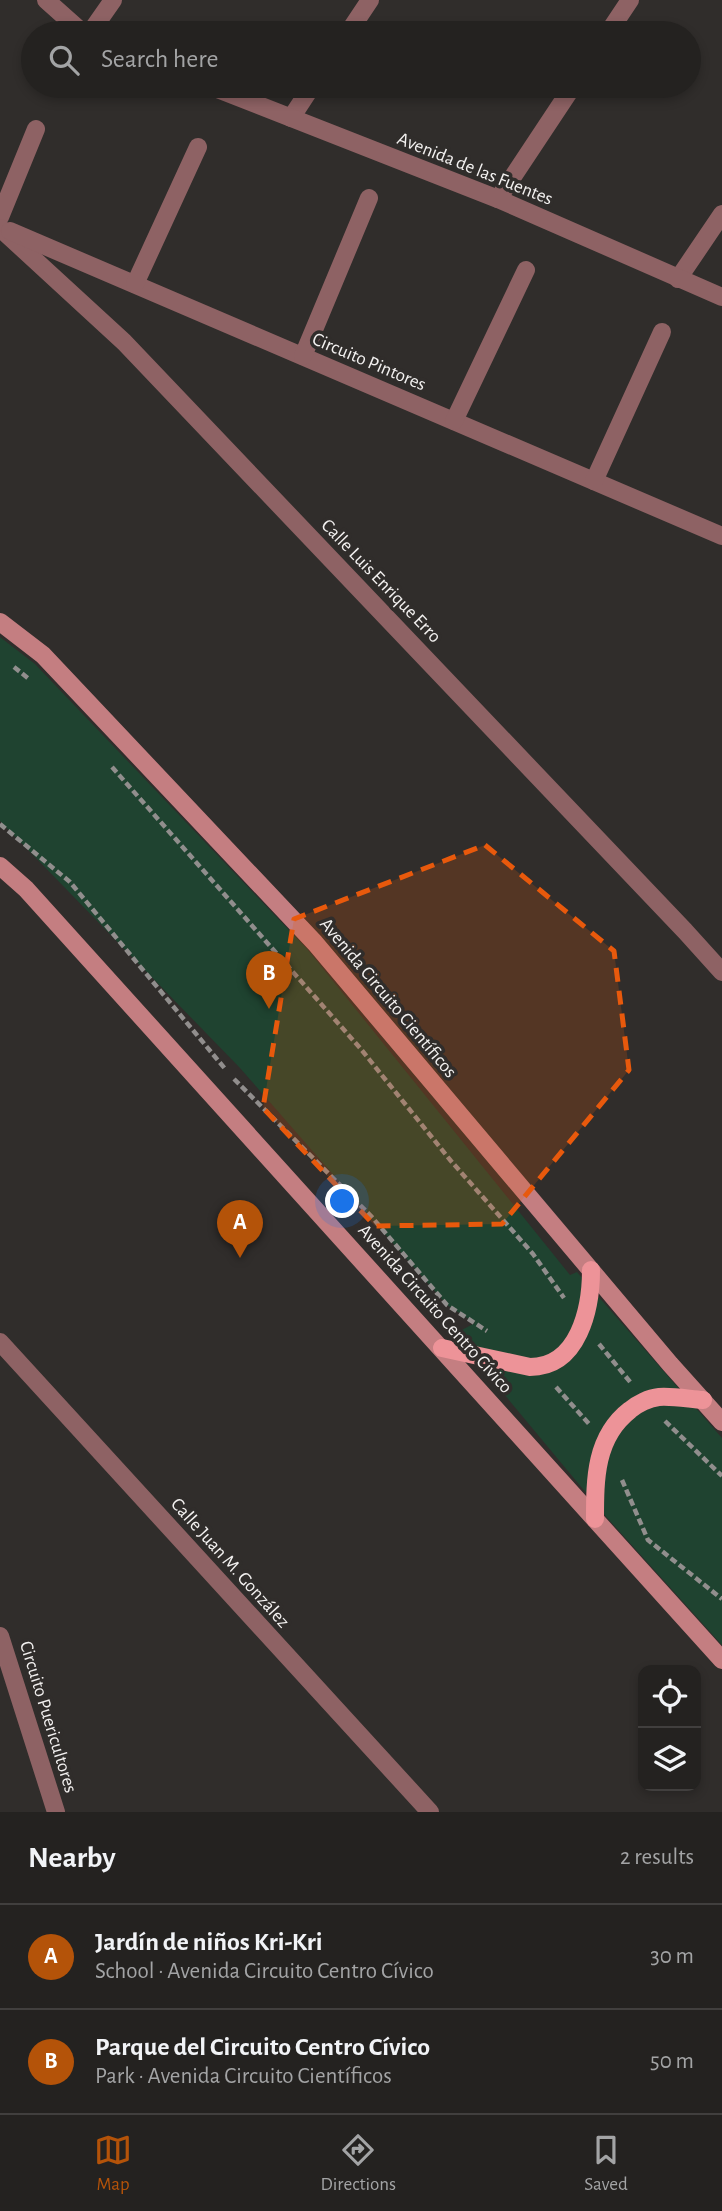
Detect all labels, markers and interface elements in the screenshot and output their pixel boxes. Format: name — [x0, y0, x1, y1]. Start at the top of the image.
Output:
search box — [21, 21, 701, 98]
icon: search — [45, 41, 83, 79]
text: Search here — [101, 46, 219, 72]
street label: Avenida de las Fuentes — [395, 129, 555, 209]
street label: Circuito Pintores — [309, 329, 429, 395]
street label: Calle Luis Enrique Erro — [317, 516, 445, 646]
street label: Avenida Circuito Científicos — [316, 915, 460, 1081]
pin: B — [246, 951, 292, 1009]
your location — [325, 1184, 359, 1218]
pin: A — [217, 1200, 263, 1258]
street label: Avenida Circuito Centro Cívico — [354, 1221, 516, 1397]
street label: Calle Juan M. González — [167, 1495, 293, 1632]
street label: Circuito Puericultores — [16, 1639, 80, 1795]
map controls — [638, 1665, 701, 1791]
button: locate — [638, 1665, 701, 1728]
button: layers — [638, 1728, 701, 1791]
text: Nearby — [28, 1843, 116, 1873]
text: 2 results — [620, 1846, 694, 1869]
text: Jardín de niños Kri-Kri — [95, 1929, 323, 1955]
text: A — [44, 1945, 58, 1968]
text: 30 m — [650, 1945, 694, 1968]
text: School · Avenida Circuito Centro Cívico — [95, 1960, 434, 1983]
text: Parque del Circuito Centro Cívico — [95, 2034, 430, 2060]
text: B — [44, 2050, 58, 2073]
text: 50 m — [650, 2050, 694, 2073]
text: Park · Avenida Circuito Científicos — [95, 2065, 392, 2088]
tab: Map — [94, 2131, 132, 2196]
tab: Directions — [320, 2131, 396, 2196]
tab: Saved — [584, 2131, 628, 2196]

